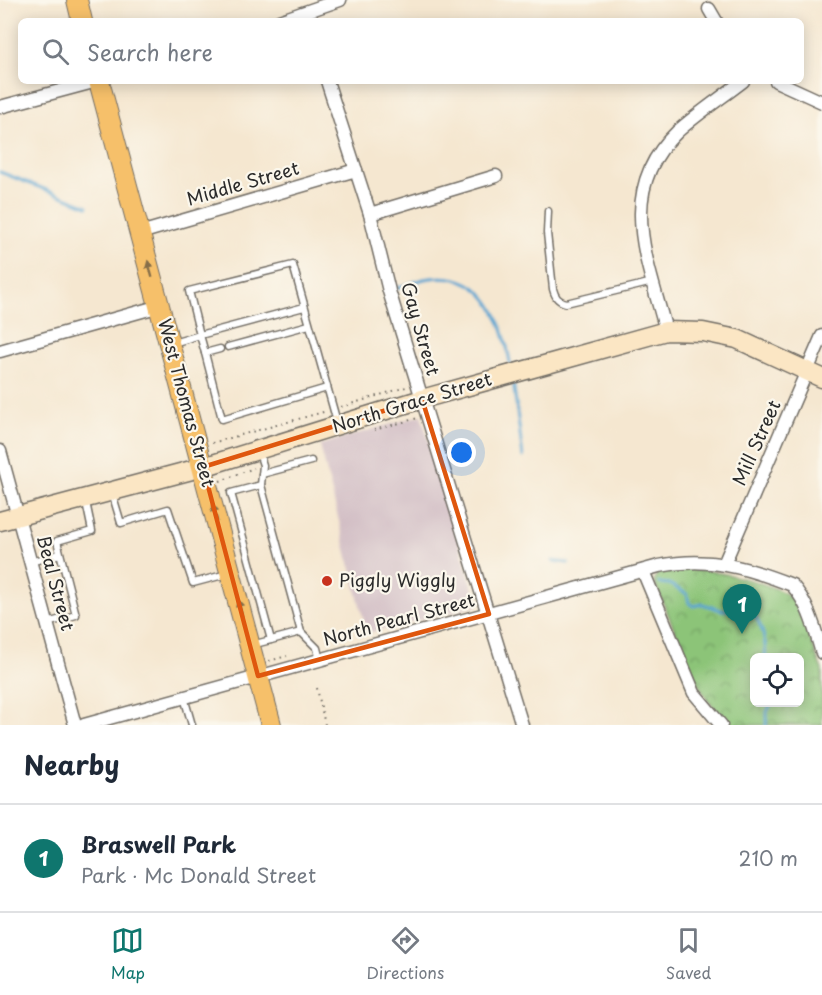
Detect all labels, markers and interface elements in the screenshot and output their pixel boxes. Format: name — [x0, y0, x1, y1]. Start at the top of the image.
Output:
search box — [18, 18, 804, 84]
icon: search — [39, 35, 72, 68]
text: Search here — [87, 35, 213, 68]
street label: Middle Street — [183, 154, 302, 212]
one-way arrow — [144, 260, 154, 278]
street label: Gay Street — [395, 279, 448, 379]
street label: West Thomas Street — [152, 315, 223, 490]
street label: North Grace Street — [328, 364, 495, 439]
street label: Mill Street — [725, 395, 786, 490]
your location — [447, 438, 476, 467]
one-way arrow — [210, 504, 220, 522]
street label: Beal Street — [31, 532, 82, 634]
place label: Piggly Wiggly — [339, 566, 456, 593]
marker: Piggly Wiggly — [320, 574, 334, 588]
pin: 1 — [722, 584, 762, 634]
street label: North Pearl Street — [320, 585, 477, 652]
one-way arrow — [235, 598, 244, 616]
map controls — [750, 653, 804, 707]
button: locate — [750, 653, 804, 707]
text: Nearby — [24, 745, 119, 784]
text: Braswell Park — [81, 827, 236, 860]
text: 1 — [39, 843, 48, 873]
text: 210 m — [739, 843, 798, 873]
text: Park · Mc Donald Street — [81, 860, 316, 890]
tab: Map — [111, 924, 145, 984]
tab: Directions — [366, 924, 444, 984]
tab: Saved — [666, 924, 711, 984]

